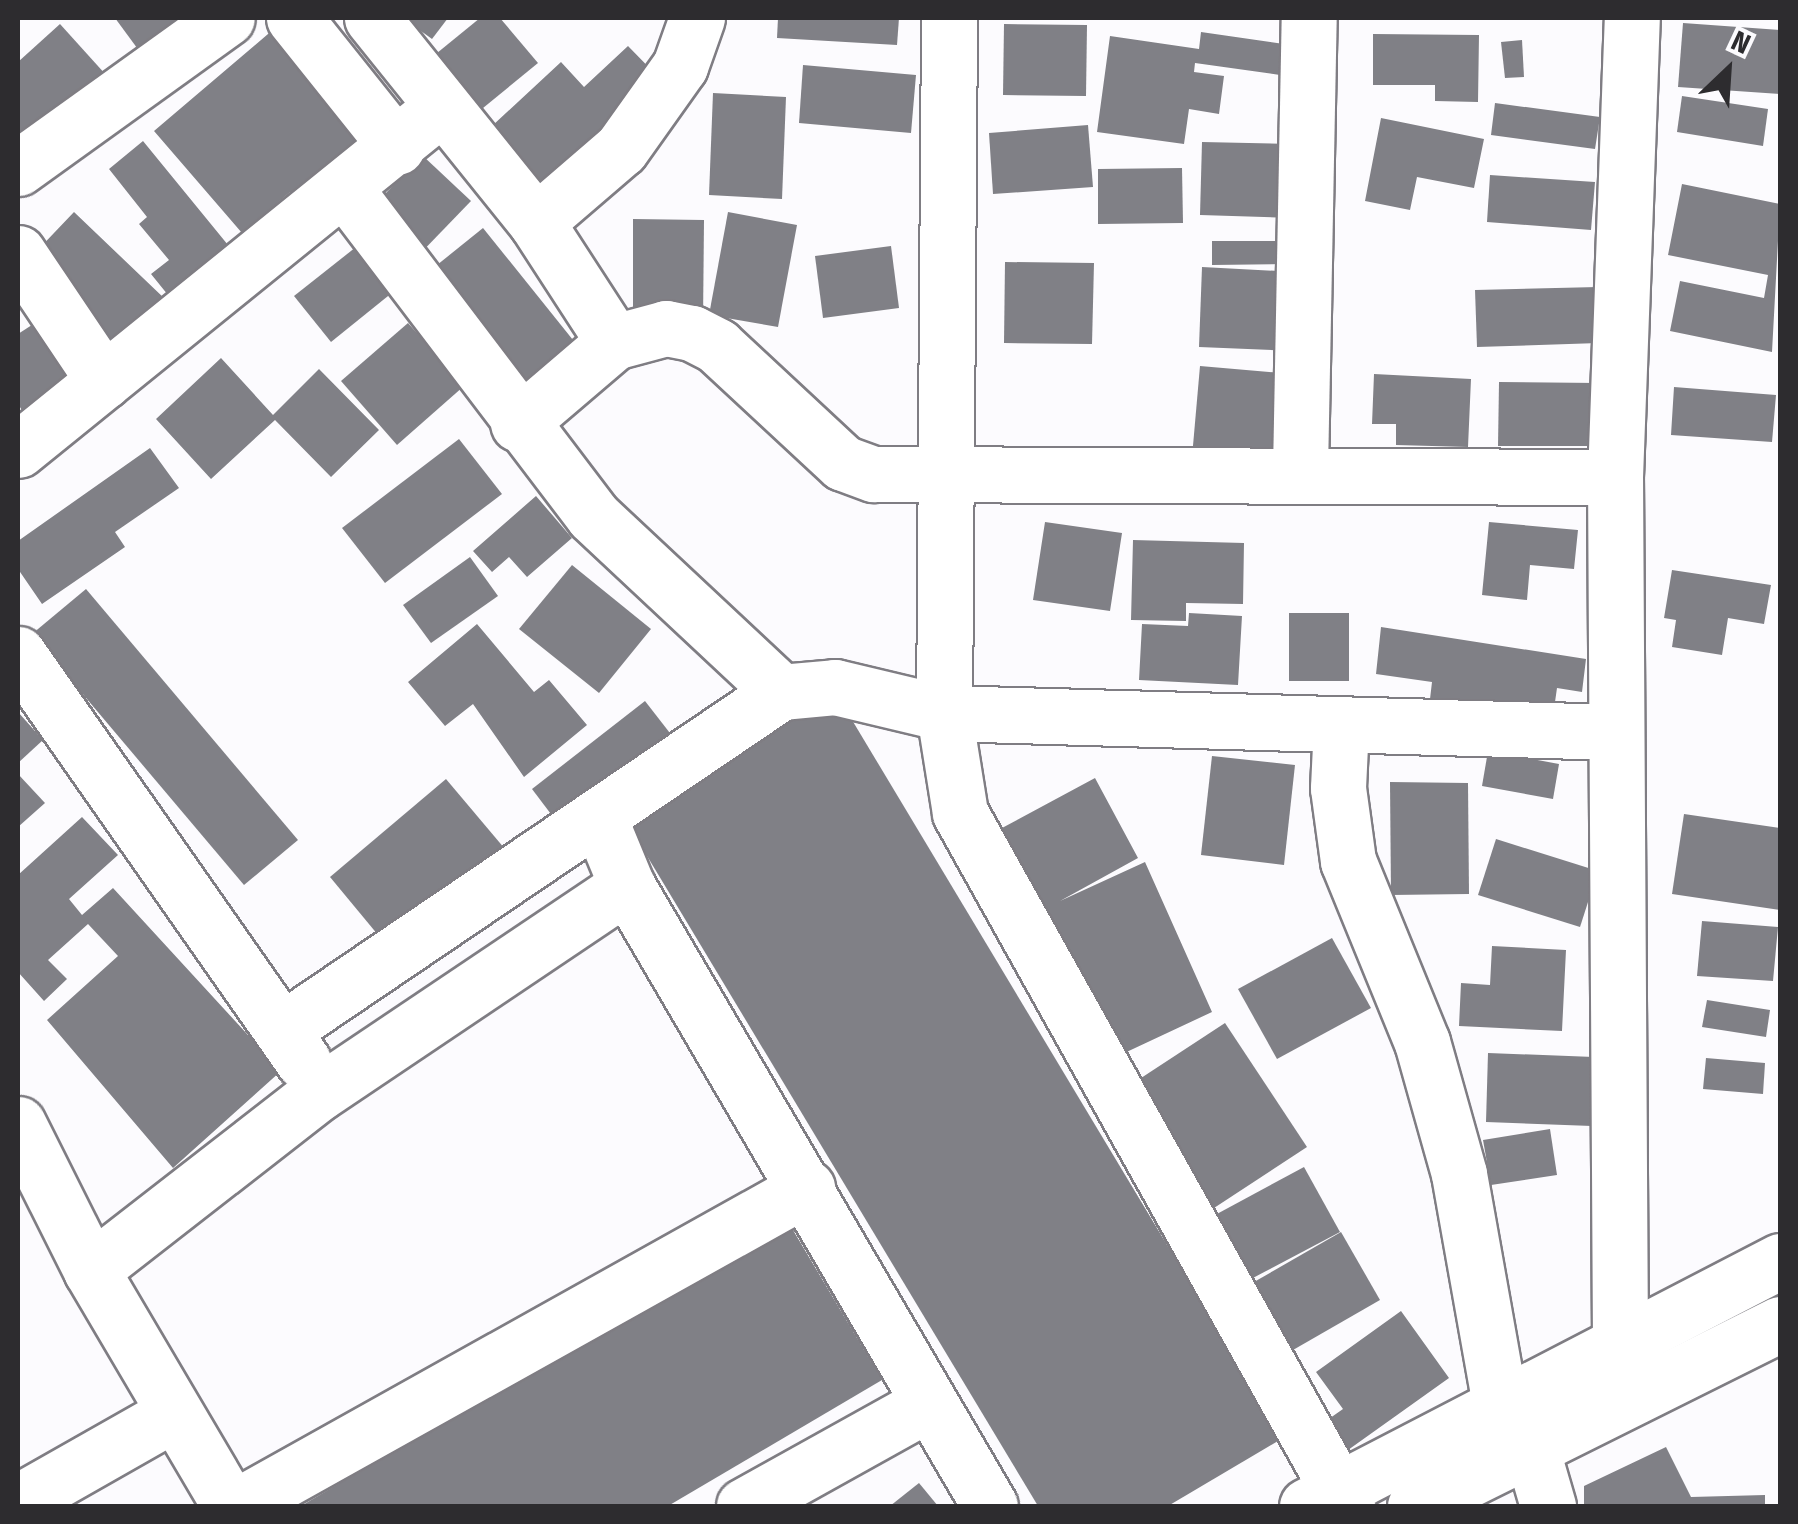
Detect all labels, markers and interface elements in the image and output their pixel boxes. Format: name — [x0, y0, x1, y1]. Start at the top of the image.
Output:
north arrow — [1678, 20, 1778, 120]
text: N — [1726, 24, 1755, 61]

